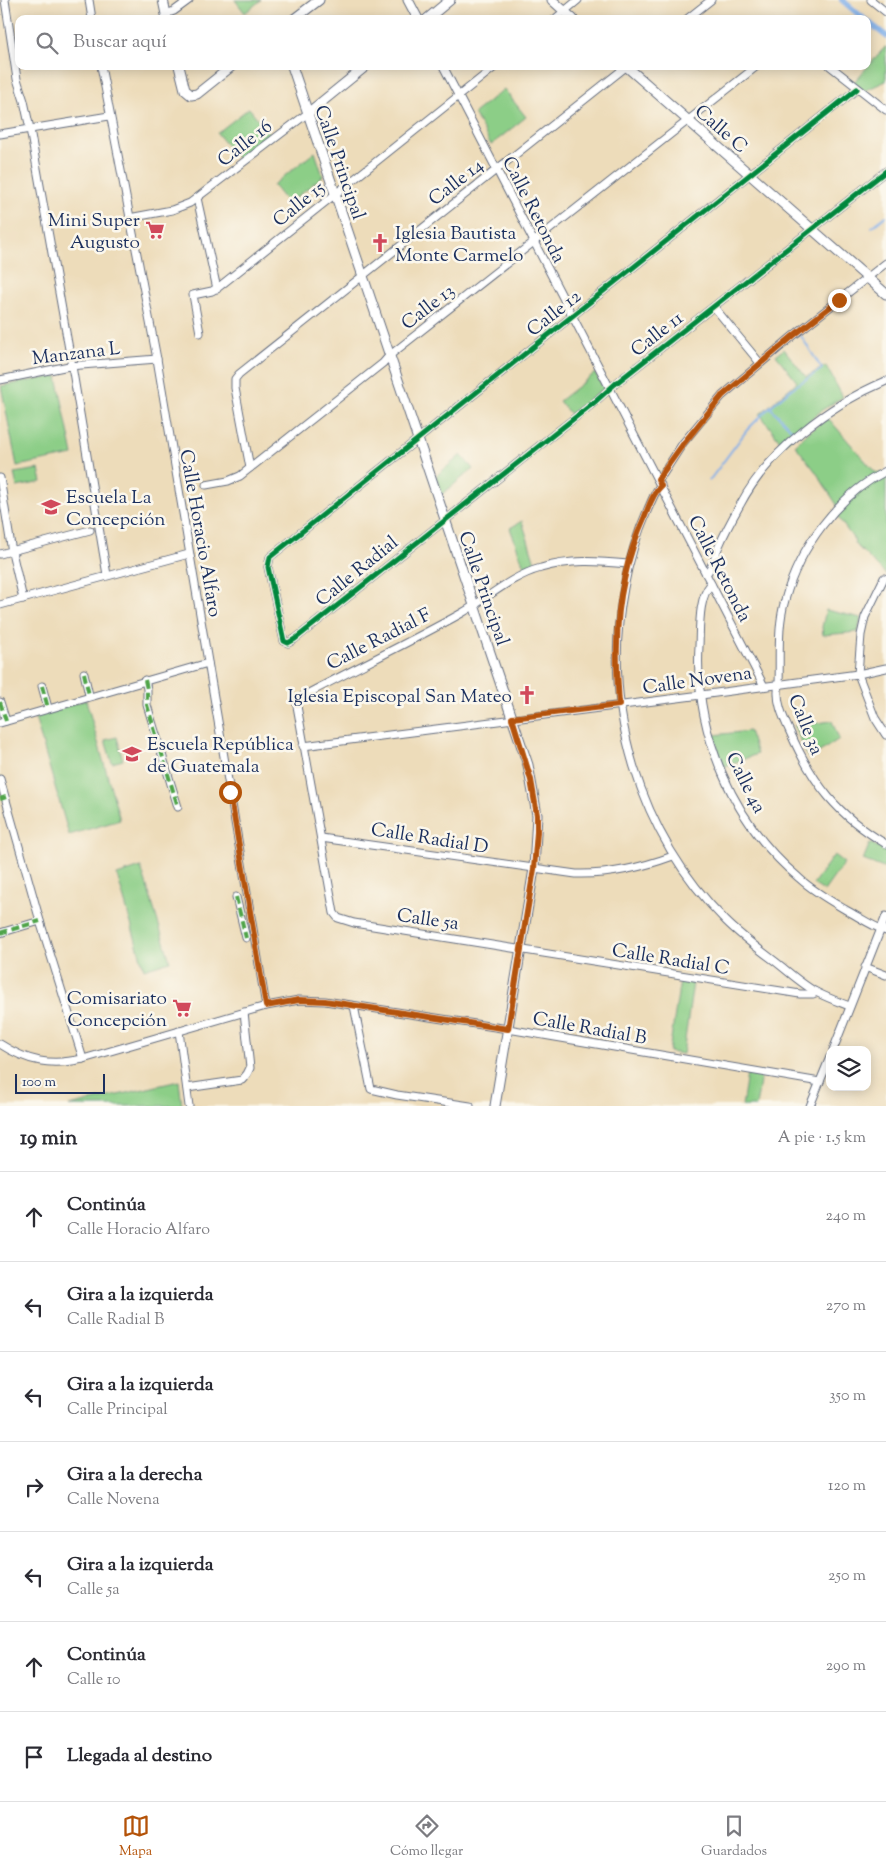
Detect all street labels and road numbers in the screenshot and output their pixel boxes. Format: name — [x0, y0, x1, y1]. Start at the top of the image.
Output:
street label: Calle C — [688, 99, 753, 161]
street label: Calle Principal — [306, 102, 371, 224]
street label: Calle 16 — [212, 114, 279, 174]
street label: Calle Retonda — [494, 152, 571, 268]
street label: Calle 14 — [423, 153, 490, 213]
street label: Calle 15 — [268, 175, 332, 234]
street label: Calle 13 — [396, 278, 461, 337]
street label: Calle 12 — [522, 284, 588, 344]
street label: Calle 11 — [626, 306, 690, 364]
street label: Manzana L — [31, 336, 123, 373]
street label: Calle Horacio Alfaro — [172, 447, 228, 619]
street label: Calle Retonda — [680, 511, 757, 627]
street label: Calle Principal — [450, 528, 515, 650]
street label: Calle Radial — [310, 530, 405, 614]
street label: Calle Radial F — [322, 602, 436, 678]
street label: Calle Novena — [641, 660, 754, 703]
street label: Calle 3a — [780, 690, 829, 760]
street label: Calle 4a — [718, 748, 772, 819]
street label: Calle Radial D — [369, 817, 490, 862]
street label: Calle 5a — [395, 903, 461, 938]
street label: Calle Radial C — [610, 938, 731, 983]
street label: Calle Radial B — [530, 1006, 649, 1053]

